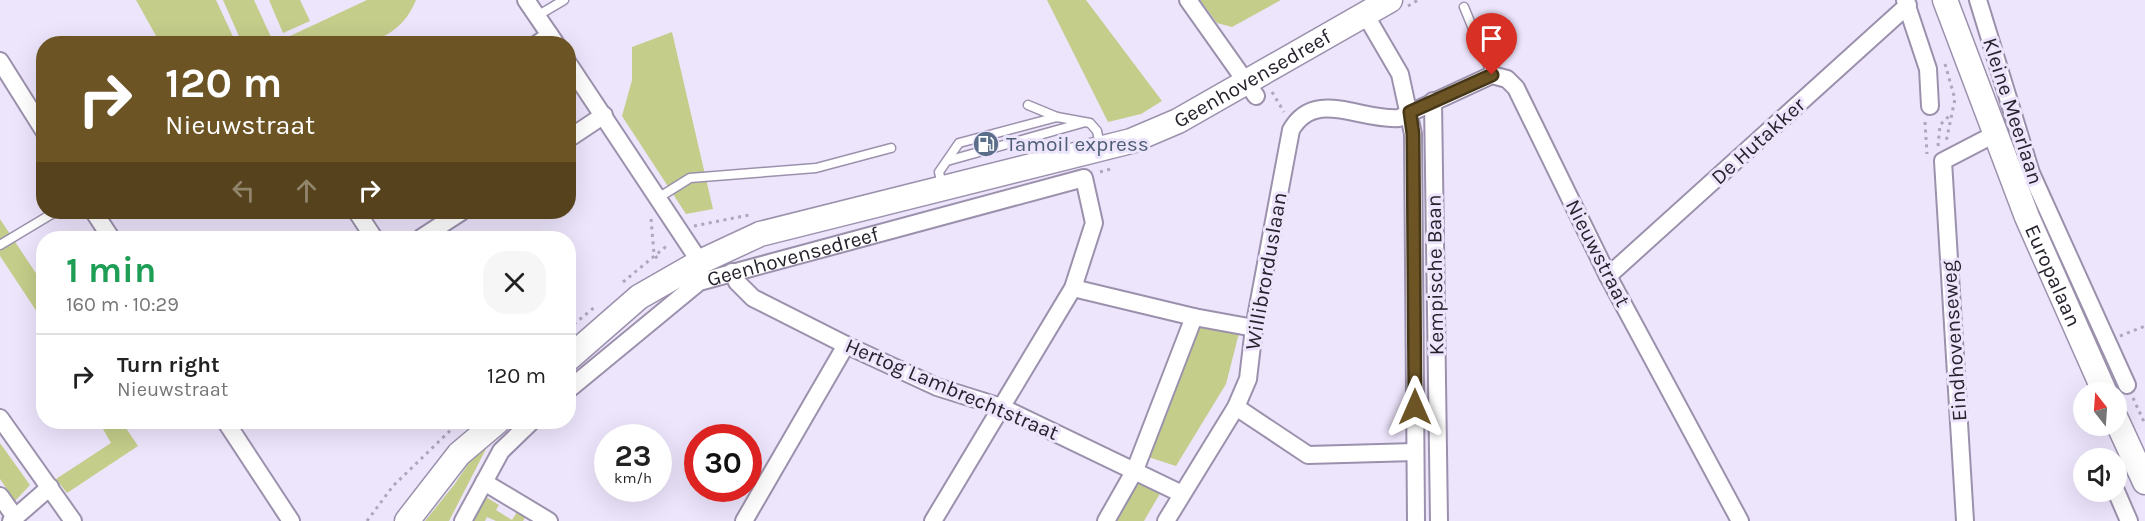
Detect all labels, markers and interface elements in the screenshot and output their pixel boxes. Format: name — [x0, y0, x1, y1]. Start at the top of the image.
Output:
pin — [1466, 13, 1517, 75]
icon: arrive — [1475, 22, 1508, 55]
street label: Geenhovensedreef — [1170, 24, 1336, 133]
street label: Kleine Meerlaan — [1978, 35, 2048, 187]
text: 120 m — [165, 58, 282, 108]
icon: right — [66, 60, 144, 138]
street label: De Hutakker — [1706, 92, 1810, 189]
text: Nieuwstraat — [165, 109, 315, 141]
fuel station icon: Tamoil express — [971, 129, 1001, 159]
place label: Tamoil express — [1006, 132, 1149, 156]
icon: left — [227, 174, 260, 207]
icon: ahead — [290, 174, 323, 207]
icon: right — [353, 174, 386, 207]
street label: Willibrorduslaan — [1240, 190, 1292, 352]
street label: Kempische Baan — [1422, 194, 1448, 356]
street label: Nieuwstraat — [1561, 195, 1635, 311]
street label: Europalaan — [2020, 221, 2086, 330]
street label: Geenhovensedreef — [704, 222, 882, 291]
text: 1 min — [66, 249, 156, 291]
button: close — [483, 251, 546, 314]
street label: Eindhovenseweg — [1936, 260, 1972, 422]
text: 160 m · 10:29 — [66, 293, 179, 316]
street label: Hertog Lambrechtstraat — [842, 333, 1062, 445]
text: Turn right — [117, 352, 220, 378]
icon: right — [66, 360, 99, 393]
text: 120 m — [487, 363, 546, 389]
position arrow — [1383, 375, 1447, 439]
text: Nieuwstraat — [117, 378, 228, 401]
north arrow — [2073, 382, 2127, 436]
map controls — [2073, 382, 2127, 502]
speed limit sign: 30 — [684, 424, 762, 502]
text: 23 — [615, 438, 651, 474]
button: sound — [2073, 448, 2127, 502]
text: km/h — [614, 469, 652, 487]

